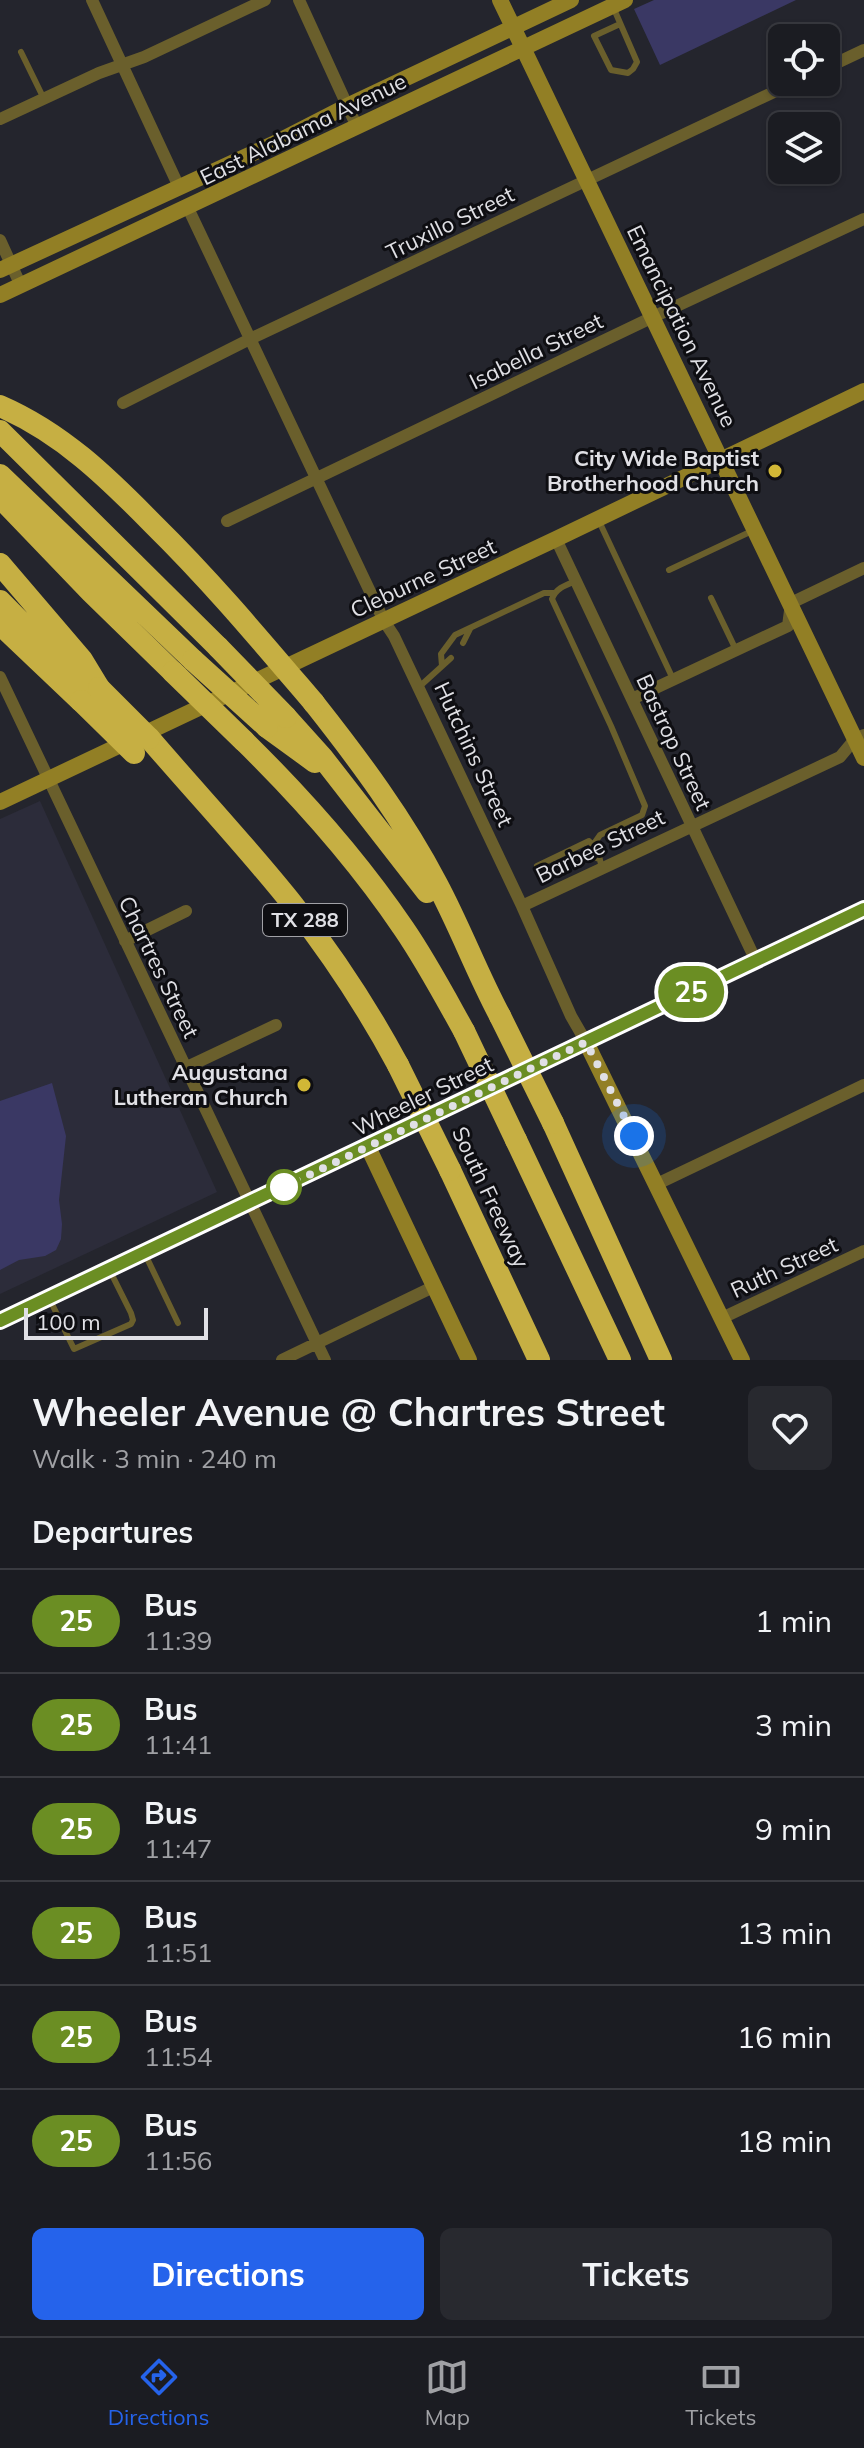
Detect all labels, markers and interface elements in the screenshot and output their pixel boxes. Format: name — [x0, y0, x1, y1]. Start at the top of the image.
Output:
map controls — [768, 24, 840, 184]
button: locate — [768, 24, 840, 96]
street label: East Alabama Avenue — [195, 67, 411, 191]
button: layers — [768, 112, 840, 184]
street label: Truxillo Street — [381, 180, 519, 266]
street label: Emancipation Avenue — [621, 220, 743, 432]
street label: Isabella Street — [465, 306, 608, 395]
place label: City Wide Baptist Brotherhood Church — [547, 444, 759, 497]
marker: City Wide Baptist Brotherhood Church — [766, 462, 784, 480]
street label: Cleburne Street — [346, 532, 501, 624]
street label: Bastrop Street — [630, 670, 718, 815]
street label: Hutchins Street — [428, 677, 520, 831]
street label: Barbee Street — [531, 803, 669, 889]
street label: Chartres Street — [113, 891, 206, 1043]
road number: TX 288 — [263, 904, 347, 936]
line badge: 25 — [655, 966, 727, 1018]
text: 25 — [674, 974, 708, 1009]
street label: Wheeler Street — [348, 1050, 498, 1142]
place label: Augustana Lutheran Church — [113, 1058, 288, 1111]
marker: Augustana Lutheran Church — [295, 1076, 313, 1094]
your location — [614, 1116, 654, 1156]
street label: South Freeway — [446, 1122, 536, 1272]
unlabelled marker — [267, 1170, 301, 1204]
street label: Ruth Street — [726, 1230, 842, 1304]
scale bar — [24, 1304, 208, 1340]
text: 100 m — [36, 1308, 101, 1336]
button: heart — [748, 1386, 832, 1470]
text: Wheeler Avenue @ Chartres Street — [32, 1388, 665, 1436]
text: Walk · 3 min · 240 m — [32, 1442, 277, 1475]
text: Departures — [32, 1513, 193, 1551]
text: Bus — [144, 1586, 198, 1624]
text: 1 min — [755, 1602, 832, 1640]
text: 25 — [59, 1603, 93, 1638]
text: 11:39 — [144, 1624, 212, 1657]
text: Bus — [144, 1690, 198, 1728]
text: 3 min — [755, 1706, 832, 1744]
text: 25 — [59, 1707, 93, 1742]
text: 11:41 — [144, 1728, 212, 1761]
text: Bus — [144, 1794, 198, 1832]
text: 9 min — [755, 1810, 832, 1848]
text: 25 — [59, 1811, 93, 1846]
text: 11:47 — [144, 1832, 212, 1865]
text: Bus — [144, 1898, 198, 1936]
text: 13 min — [737, 1914, 832, 1952]
text: 25 — [59, 1915, 93, 1950]
text: 11:51 — [144, 1936, 212, 1969]
text: Bus — [144, 2002, 198, 2040]
text: 16 min — [737, 2018, 832, 2056]
text: 25 — [59, 2019, 93, 2054]
text: 11:54 — [144, 2040, 212, 2073]
text: Bus — [144, 2106, 198, 2144]
text: 18 min — [737, 2122, 832, 2160]
text: 25 — [59, 2123, 93, 2158]
text: 11:56 — [144, 2144, 212, 2177]
button: Directions — [32, 2228, 424, 2320]
button: Tickets — [440, 2228, 832, 2320]
tab: Directions — [108, 2355, 209, 2431]
tab: Map — [425, 2355, 470, 2431]
tab: Tickets — [685, 2355, 756, 2431]

